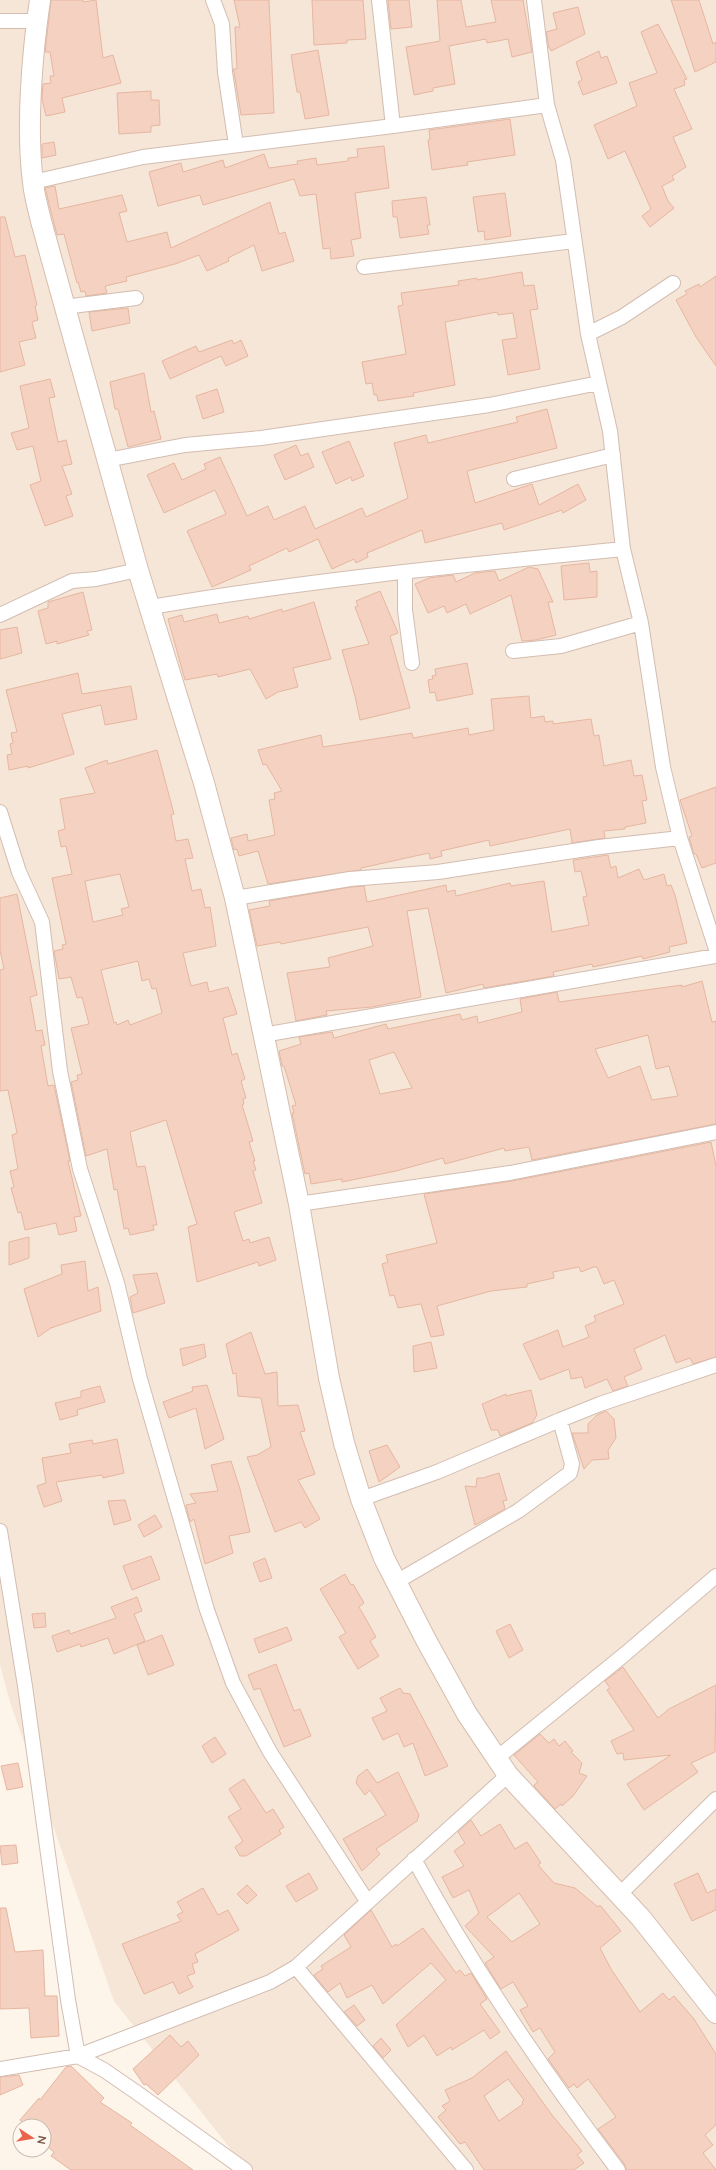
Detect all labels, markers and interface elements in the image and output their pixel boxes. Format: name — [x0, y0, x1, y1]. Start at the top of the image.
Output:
north arrow — [12, 2118, 52, 2158]
text: N — [35, 2135, 50, 2146]

